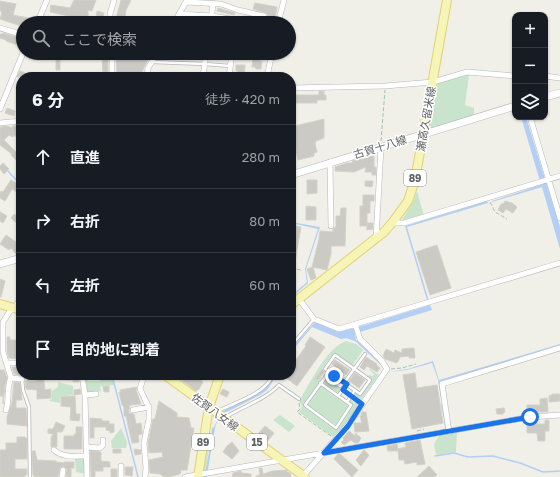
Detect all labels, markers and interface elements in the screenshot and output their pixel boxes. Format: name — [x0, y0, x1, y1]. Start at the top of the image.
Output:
map controls — [512, 12, 548, 120]
button: + — [512, 12, 548, 48]
search box — [16, 16, 296, 60]
icon: search — [30, 27, 52, 49]
text: ここで検索 — [62, 30, 137, 48]
button: − — [512, 48, 548, 84]
button: layers — [512, 84, 548, 120]
street label: 瀬高久留米線 — [413, 85, 438, 153]
text: 6 分 — [32, 89, 64, 110]
text: 徒歩 · 420 m — [205, 91, 280, 107]
street label: 古賀十八線 — [352, 132, 408, 161]
icon: ahead — [32, 146, 54, 168]
text: 直進 — [70, 148, 100, 166]
text: 280 m — [242, 149, 280, 165]
road number: 89 — [404, 170, 426, 186]
icon: right — [32, 210, 54, 232]
text: 右折 — [70, 212, 100, 230]
text: 80 m — [249, 213, 280, 229]
icon: left — [32, 274, 54, 296]
text: 左折 — [70, 276, 100, 294]
text: 60 m — [249, 277, 280, 293]
icon: arrive — [32, 338, 54, 360]
text: 目的地に到着 — [70, 340, 160, 358]
route end — [325, 367, 343, 385]
street label: 佐賀八女線 — [189, 390, 241, 433]
route start — [521, 408, 539, 426]
road number: 89 — [192, 434, 214, 450]
road number: 15 — [247, 434, 267, 450]

